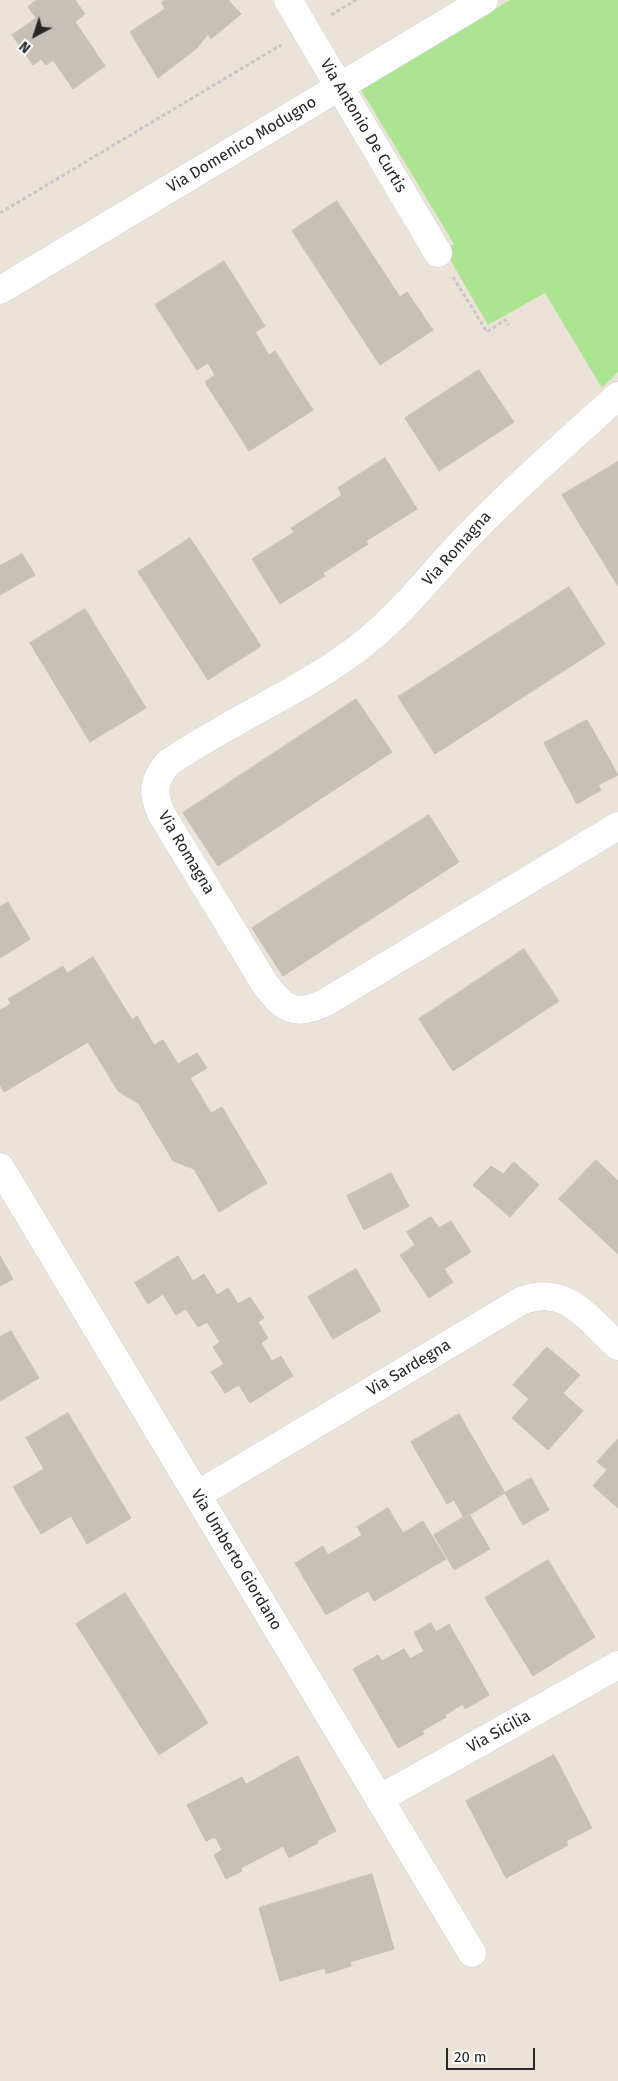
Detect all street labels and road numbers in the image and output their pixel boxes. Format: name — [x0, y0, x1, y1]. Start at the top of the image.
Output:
street label: Via Antonio De Curtis — [316, 56, 410, 196]
street label: Via Domenico Modugno — [164, 93, 320, 197]
street label: Via Romagna — [418, 508, 496, 590]
street label: Via Romagna — [154, 808, 218, 898]
street label: Via Sardegna — [364, 1336, 454, 1400]
street label: Via Umberto Giordano — [186, 1486, 286, 1634]
street label: Via Sicilia — [464, 1707, 534, 1757]

